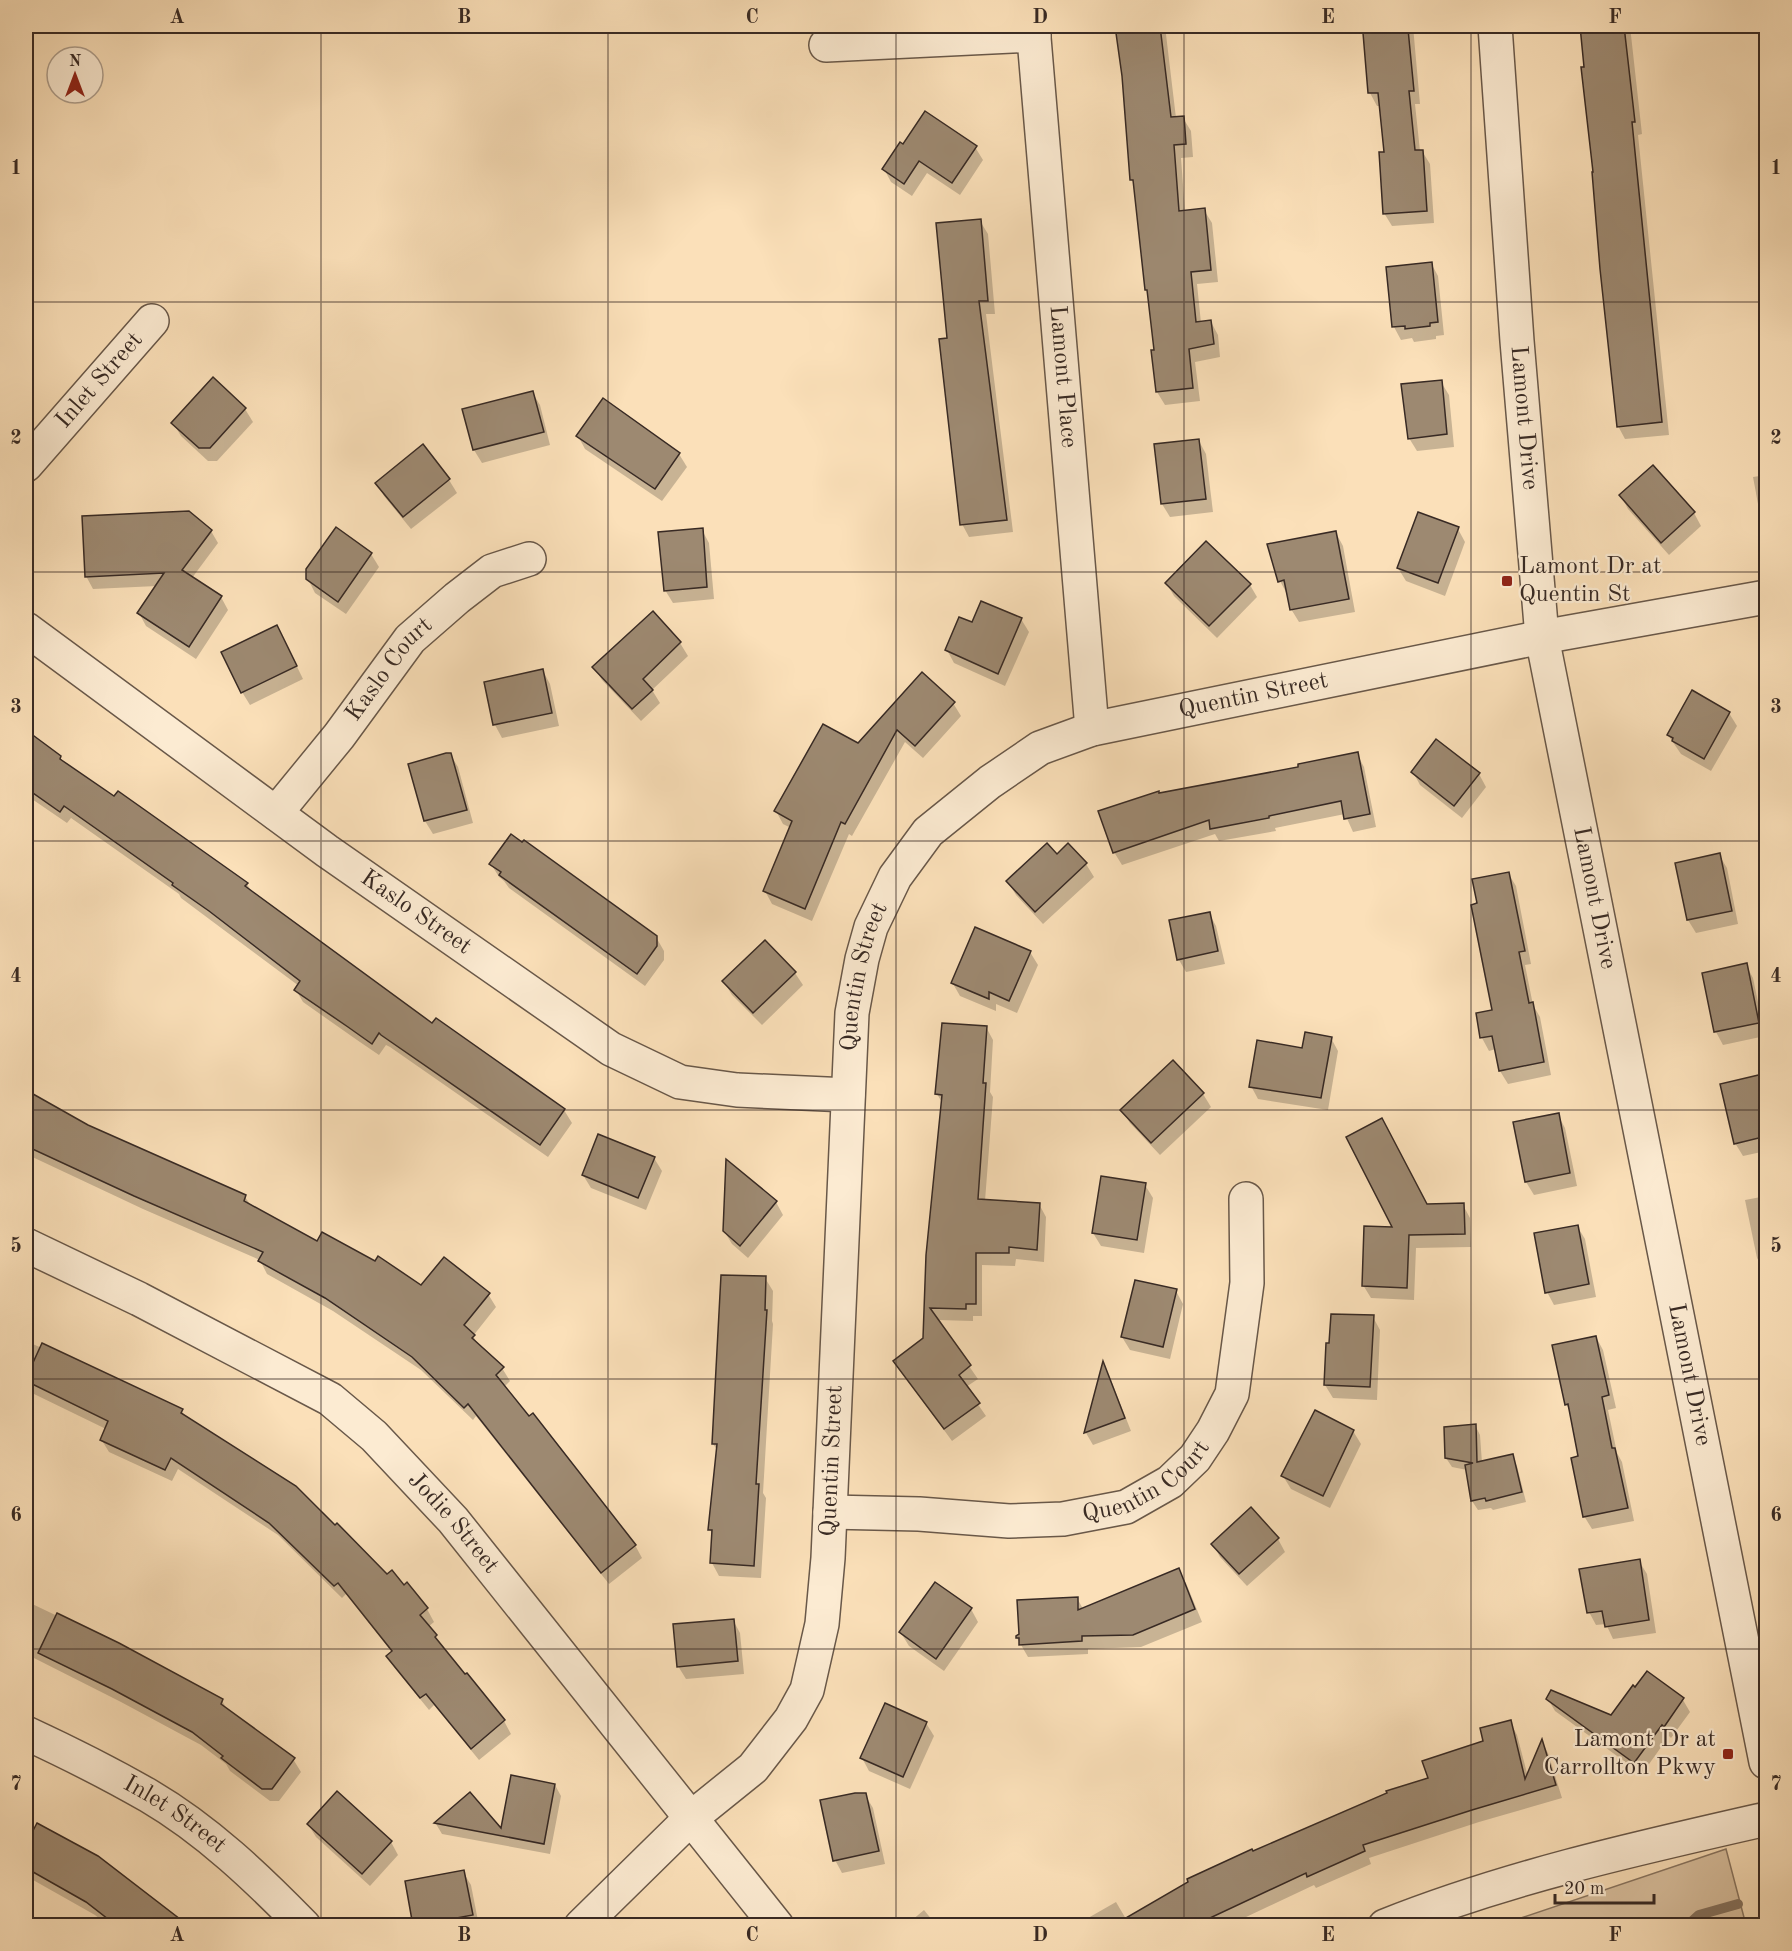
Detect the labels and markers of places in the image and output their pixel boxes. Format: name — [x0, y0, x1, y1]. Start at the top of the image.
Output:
place label: Lamont Dr at Quentin St — [1519, 555, 1662, 607]
marker: Lamont Dr at Quentin St — [1500, 574, 1514, 588]
place label: Lamont Dr at Carrollton Pkwy — [1543, 1728, 1716, 1780]
marker: Lamont Dr at Carrollton Pkwy — [1721, 1747, 1735, 1761]

